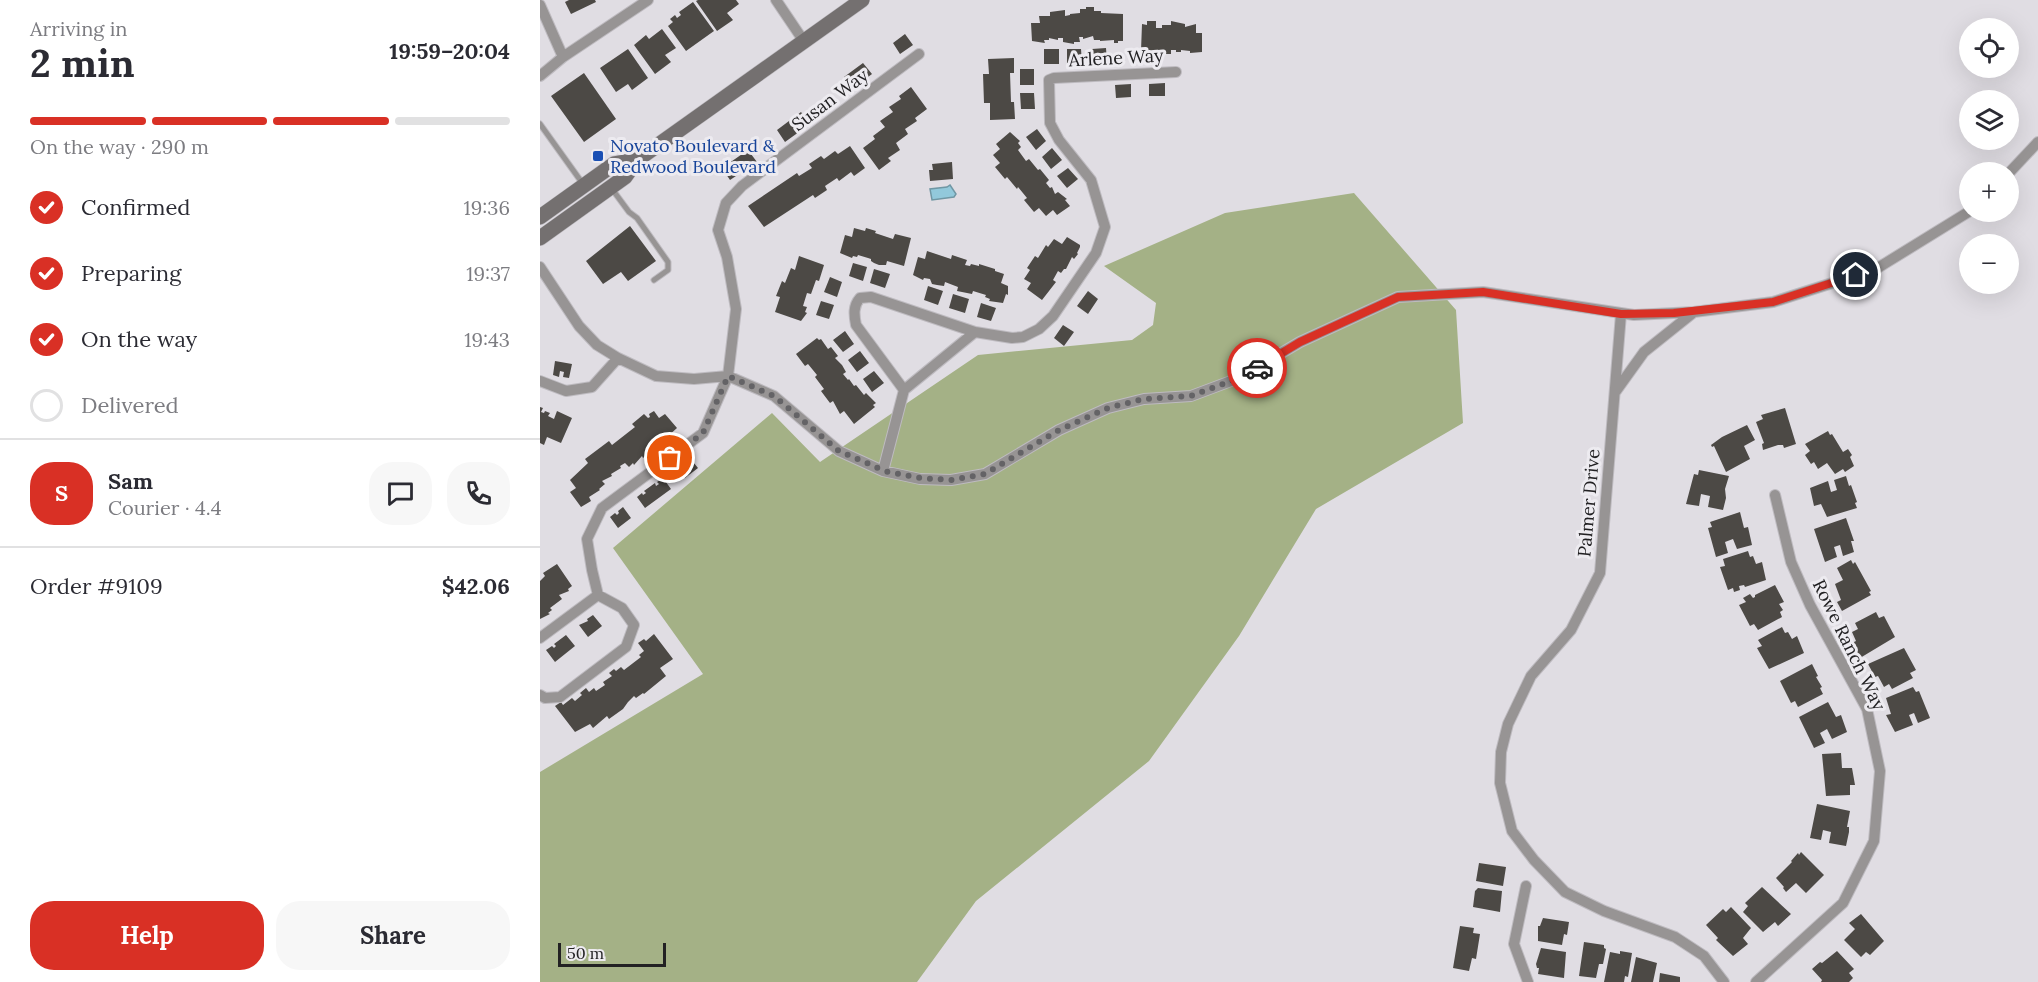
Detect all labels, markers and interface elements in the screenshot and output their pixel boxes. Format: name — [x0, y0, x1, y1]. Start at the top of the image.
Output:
text: Arriving in — [30, 16, 127, 41]
map controls — [1959, 18, 2019, 294]
button: locate — [1959, 18, 2019, 78]
text: 19:59–20:04 — [389, 37, 510, 65]
text: 2 min — [30, 38, 135, 88]
street label: Arlene Way — [1067, 44, 1164, 72]
street label: Susan Way — [787, 63, 873, 136]
button: layers — [1959, 90, 2019, 150]
text: On the way · 290 m — [30, 134, 209, 159]
place label: Novato Boulevard & Redwood Boulevard — [610, 134, 776, 178]
marker: Novato Boulevard & Redwood Boulevard — [591, 149, 605, 163]
button: + — [1959, 162, 2019, 222]
icon: check — [30, 191, 63, 224]
text: Confirmed — [81, 193, 190, 221]
text: 19:36 — [463, 195, 510, 220]
button: − — [1959, 234, 2019, 294]
pin — [1830, 249, 1881, 300]
icon: check — [30, 257, 63, 290]
icon: home — [1839, 258, 1872, 291]
text: Preparing — [81, 259, 181, 287]
text: 19:37 — [466, 261, 510, 286]
icon: check — [30, 323, 63, 356]
text: On the way — [81, 325, 197, 353]
text: 19:43 — [464, 327, 510, 352]
courier — [1227, 338, 1287, 398]
icon: car — [1241, 352, 1274, 385]
text: Delivered — [81, 391, 179, 419]
pin — [644, 432, 695, 483]
icon: bag — [653, 441, 686, 474]
street label: Palmer Drive — [1572, 448, 1605, 558]
button: chat — [369, 462, 432, 525]
button: phone — [447, 462, 510, 525]
text: Sam — [108, 467, 153, 495]
text: S — [55, 479, 68, 507]
text: Courier · 4.4 — [108, 495, 222, 520]
text: Order #9109 — [30, 572, 163, 600]
text: $42.06 — [442, 572, 510, 600]
street label: Rowe Ranch Way — [1808, 576, 1891, 714]
button: Help — [30, 901, 264, 970]
button: Share — [276, 901, 510, 970]
scale bar — [558, 940, 666, 968]
text: 50 m — [567, 943, 604, 963]

